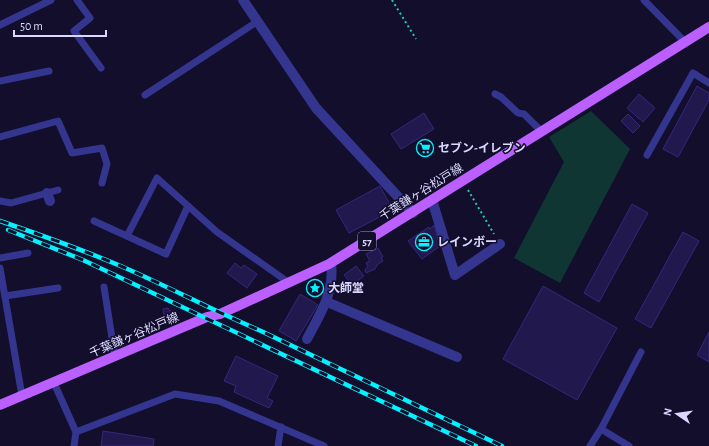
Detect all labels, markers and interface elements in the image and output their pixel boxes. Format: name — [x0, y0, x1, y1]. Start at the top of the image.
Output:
scale bar — [14, 12, 106, 38]
text: 50 m — [20, 20, 43, 32]
supermarket icon: セブン-イレブン — [415, 138, 435, 158]
place label: セブン-イレブン — [438, 141, 526, 154]
street label: 千葉鎌ヶ谷松戸線 — [377, 161, 465, 223]
road number: 57 — [358, 232, 376, 250]
office icon: レインボー — [414, 232, 434, 252]
place label: レインボー — [437, 235, 497, 248]
place icon: 大師堂 — [305, 278, 325, 298]
place label: 大師堂 — [328, 281, 364, 294]
street label: 千葉鎌ヶ谷松戸線 — [87, 310, 181, 359]
north arrow — [657, 394, 697, 434]
text: N — [662, 407, 674, 417]

